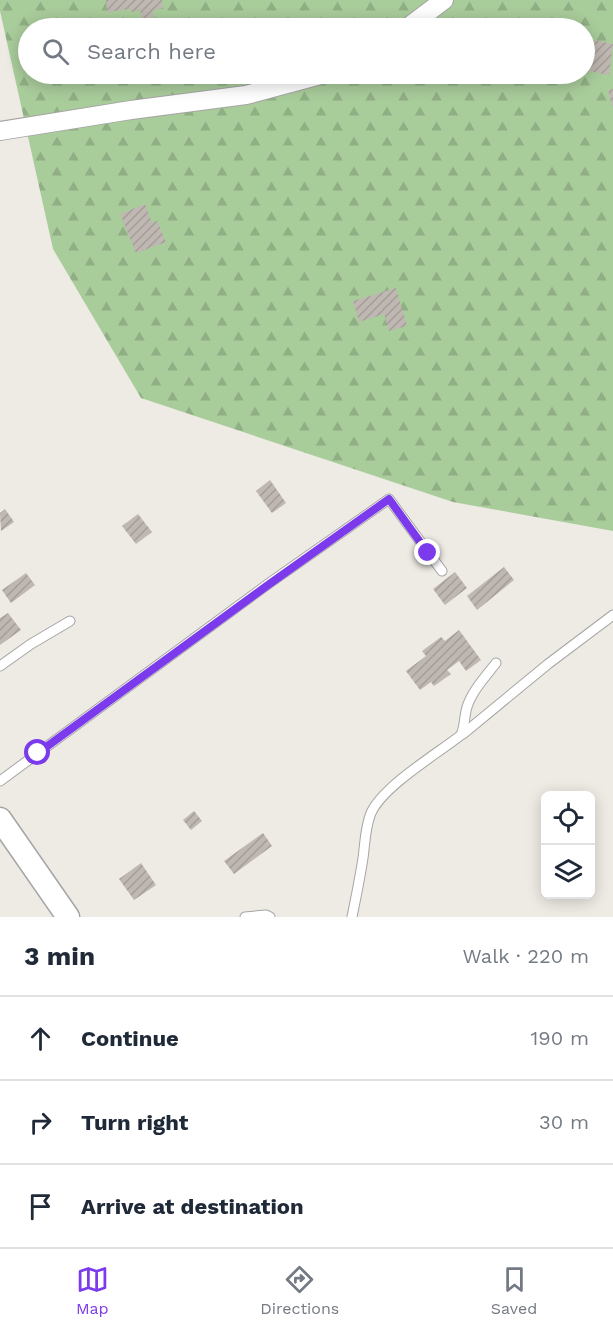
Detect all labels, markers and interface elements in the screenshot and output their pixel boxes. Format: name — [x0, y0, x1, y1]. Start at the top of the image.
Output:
search box — [18, 18, 595, 84]
icon: search — [39, 35, 72, 68]
text: Search here — [87, 39, 216, 64]
route end — [414, 539, 440, 565]
route start — [24, 739, 50, 765]
map controls — [541, 791, 595, 899]
button: locate — [541, 791, 595, 845]
button: layers — [541, 845, 595, 899]
text: 3 min — [24, 941, 95, 971]
text: Walk · 220 m — [462, 944, 589, 968]
icon: ahead — [24, 1022, 57, 1055]
text: Continue — [81, 1026, 179, 1051]
text: 190 m — [531, 1026, 589, 1050]
icon: right — [24, 1106, 57, 1139]
text: Turn right — [81, 1110, 188, 1135]
text: 30 m — [539, 1110, 589, 1134]
icon: arrive — [24, 1190, 57, 1223]
text: Arrive at destination — [81, 1194, 304, 1219]
tab: Map — [76, 1263, 109, 1318]
tab: Directions — [260, 1263, 339, 1318]
tab: Saved — [491, 1263, 537, 1318]

